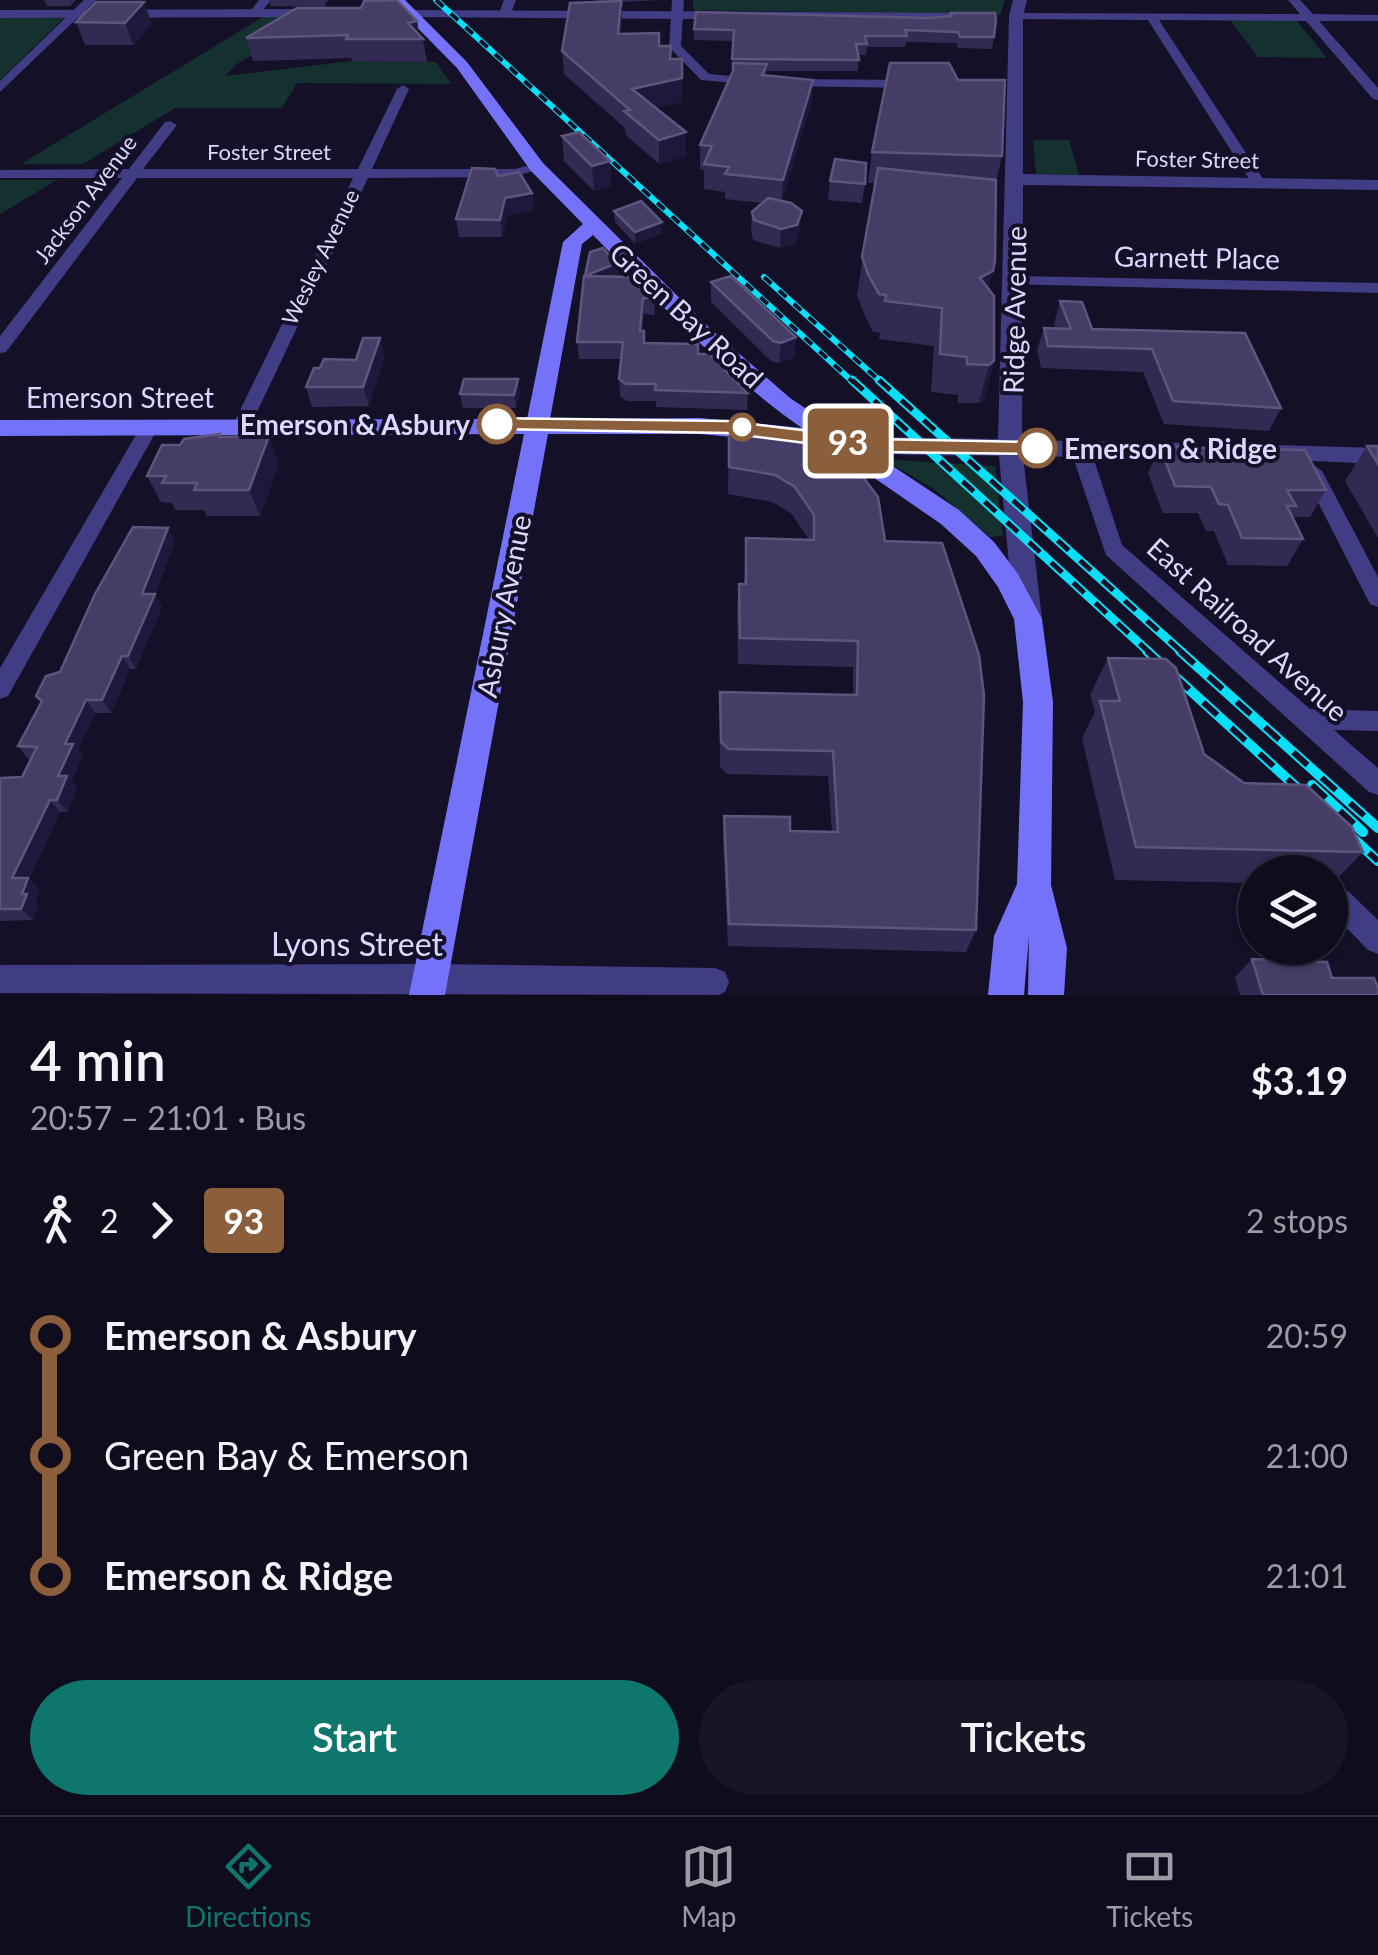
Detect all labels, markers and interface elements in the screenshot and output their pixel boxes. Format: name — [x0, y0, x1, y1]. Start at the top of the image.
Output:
street label: Jackson Avenue — [28, 130, 142, 268]
street label: Foster Street — [207, 138, 331, 165]
street label: Foster Street — [1135, 144, 1259, 174]
street label: Wesley Avenue — [275, 185, 365, 329]
street label: Ridge Avenue — [996, 226, 1032, 394]
street label: Green Bay Road — [603, 235, 771, 395]
street label: Garnett Place — [1114, 239, 1280, 275]
street label: Emerson Street — [26, 380, 214, 414]
marker: Emerson & Asbury — [478, 405, 516, 443]
place label: Emerson & Asbury — [240, 407, 470, 441]
line badge: 93 — [803, 408, 893, 474]
unlabelled marker — [729, 414, 755, 440]
text: 93 — [828, 420, 868, 462]
marker: Emerson & Ridge — [1018, 429, 1056, 467]
place label: Emerson & Ridge — [1064, 431, 1277, 465]
street label: Asbury Avenue — [469, 512, 537, 700]
street label: East Railroad Avenue — [1141, 530, 1355, 728]
map controls — [1238, 855, 1348, 965]
button: layers — [1238, 855, 1348, 965]
street label: Lyons Street — [271, 924, 443, 963]
text: 4 min — [30, 1027, 166, 1093]
text: $3.19 — [1251, 1057, 1348, 1103]
text: 20:57 – 21:01 · Bus — [30, 1098, 306, 1137]
icon: walk — [30, 1193, 85, 1248]
icon: forward — [134, 1193, 189, 1248]
text: 93 — [224, 1199, 264, 1241]
text: 2 — [100, 1201, 119, 1240]
text: 2 stops — [1246, 1201, 1348, 1240]
text: Emerson & Asbury — [104, 1312, 417, 1358]
text: 20:59 — [1266, 1316, 1348, 1355]
text: Green Bay & Emerson — [104, 1432, 469, 1478]
text: 21:00 — [1266, 1436, 1348, 1475]
text: Emerson & Ridge — [104, 1552, 393, 1598]
text: 21:01 — [1266, 1556, 1348, 1595]
button: Start — [30, 1680, 679, 1795]
button: Tickets — [699, 1680, 1348, 1795]
tab: Directions — [185, 1839, 311, 1933]
tab: Map — [681, 1839, 736, 1933]
tab: Tickets — [1106, 1839, 1193, 1933]

